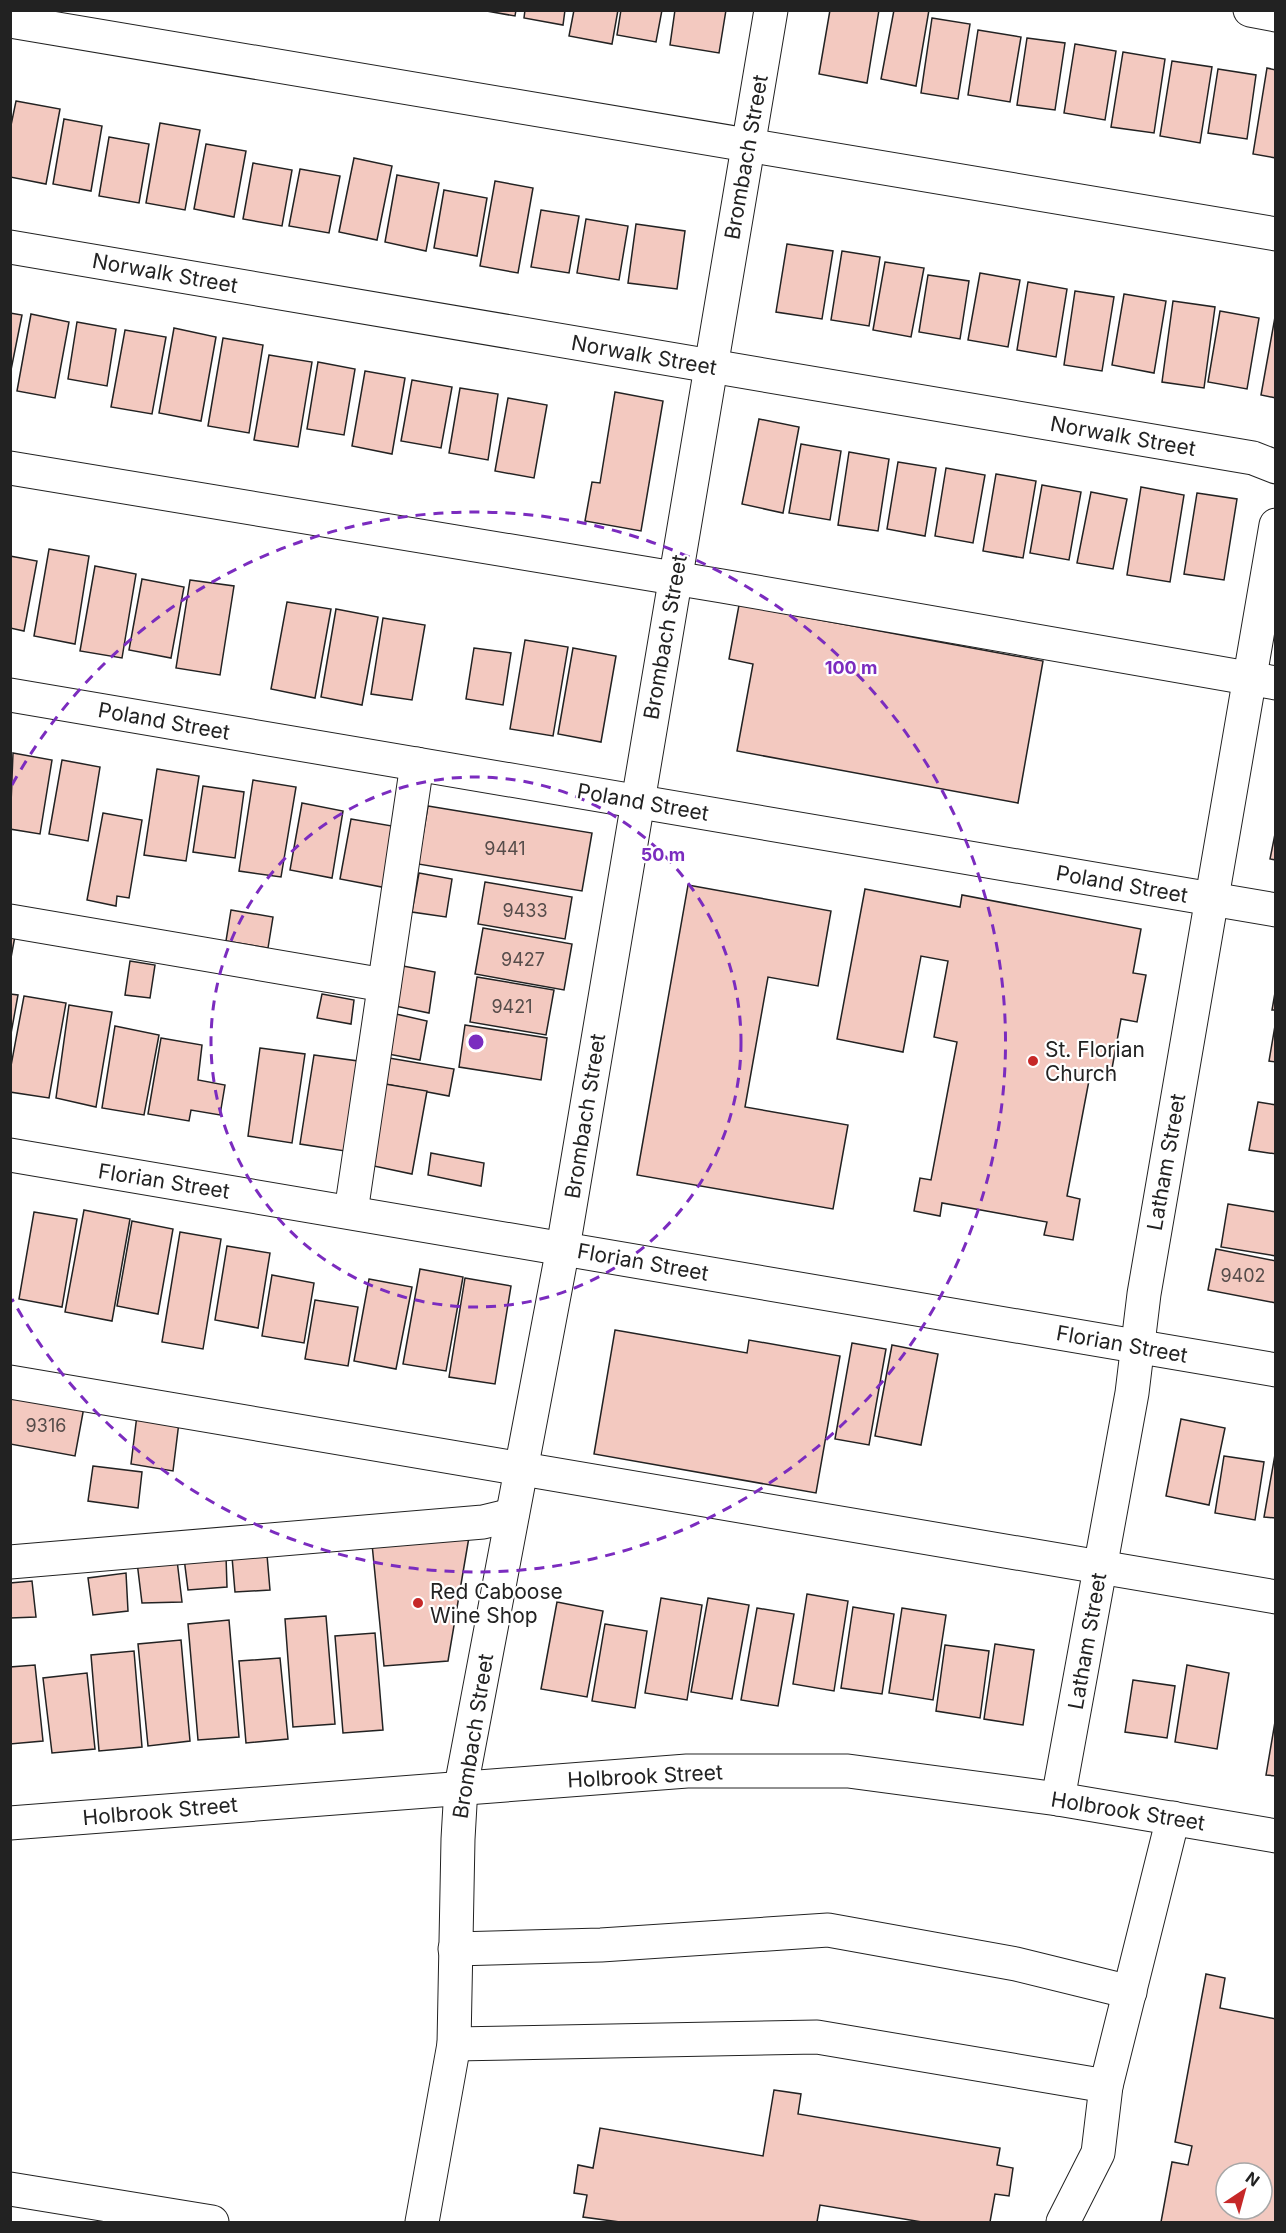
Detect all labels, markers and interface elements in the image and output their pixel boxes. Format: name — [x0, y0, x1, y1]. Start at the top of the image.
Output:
street label: Brombach Street — [719, 73, 773, 241]
street label: Norwalk Street — [90, 248, 240, 298]
street label: Norwalk Street — [569, 330, 719, 380]
street label: Norwalk Street — [1048, 411, 1198, 461]
street label: Brombach Street — [638, 553, 692, 721]
text: 100 m — [825, 657, 877, 678]
street label: Poland Street — [96, 697, 232, 745]
street label: Poland Street — [575, 778, 711, 826]
house number: 9441 — [484, 838, 526, 859]
text: 50 m — [641, 844, 685, 865]
street label: Poland Street — [1054, 860, 1190, 908]
house number: 9433 — [502, 900, 548, 921]
house number: 9427 — [501, 949, 545, 970]
house number: 9421 — [491, 996, 533, 1017]
centre of rings — [466, 1032, 486, 1052]
street label: Brombach Street — [560, 1032, 610, 1200]
place label: St. Florian Church — [1045, 1037, 1145, 1086]
marker: St. Florian Church — [1026, 1054, 1040, 1068]
street label: Latham Street — [1142, 1092, 1190, 1232]
street label: Florian Street — [96, 1158, 232, 1204]
street label: Florian Street — [575, 1238, 711, 1286]
house number: 9402 — [1220, 1265, 1266, 1286]
street label: Florian Street — [1054, 1320, 1190, 1368]
house number: 9316 — [26, 1415, 66, 1436]
street label: Latham Street — [1063, 1571, 1111, 1711]
place label: Red Caboose Wine Shop — [430, 1579, 563, 1628]
marker: Red Caboose Wine Shop — [411, 1596, 425, 1610]
street label: Brombach Street — [448, 1652, 498, 1820]
street label: Holbrook Street — [567, 1759, 723, 1793]
street label: Holbrook Street — [1049, 1786, 1207, 1836]
street label: Holbrook Street — [81, 1792, 239, 1830]
north arrow — [1214, 2161, 1274, 2221]
text: N — [1242, 2167, 1264, 2191]

